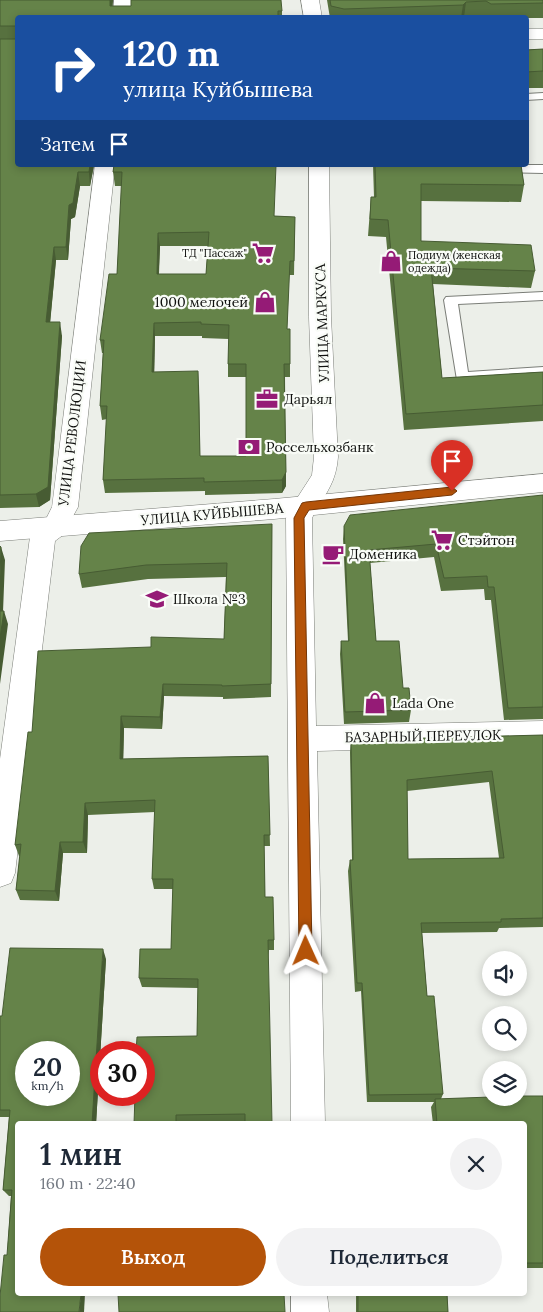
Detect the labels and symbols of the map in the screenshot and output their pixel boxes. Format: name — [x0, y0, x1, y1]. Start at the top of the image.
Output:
supermarket icon: ТД "Пассаж" — [250, 240, 276, 266]
place label: ТД "Пассаж" — [182, 246, 247, 260]
shop icon: Подиум (женская одежда) — [378, 248, 404, 274]
place label: Подиум (женская одежда) — [408, 248, 501, 276]
street label: УЛИЦА МАРКУСА — [311, 263, 333, 384]
shop icon: 1000 мелочей — [252, 289, 278, 315]
place label: 1000 мелочей — [155, 293, 248, 311]
street label: УЛИЦА РЕВОЛЮЦИИ — [54, 359, 90, 508]
office icon: Дарьял — [254, 386, 280, 412]
place label: Дарьял — [284, 390, 332, 408]
bank icon: Россельхозбанк — [236, 434, 262, 460]
place label: Россельхозбанк — [266, 438, 374, 456]
pin — [431, 440, 473, 491]
street label: УЛИЦА КУЙБЫШЕВА — [139, 499, 284, 529]
supermarket icon: Стэйтон — [429, 527, 455, 553]
place label: Стэйтон — [458, 531, 515, 549]
cafe icon: Доменика — [320, 541, 346, 567]
place label: Доменика — [349, 545, 417, 563]
school or university icon: Школа №3 — [144, 586, 170, 612]
place label: Школа №3 — [173, 590, 246, 608]
shop icon: Lada One — [362, 690, 388, 716]
place label: Lada One — [392, 694, 455, 712]
street label: БАЗАРНЫЙ ПЕРЕУЛОК — [344, 726, 502, 746]
position arrow — [279, 924, 331, 976]
speed limit sign: 30 — [90, 1041, 155, 1106]

